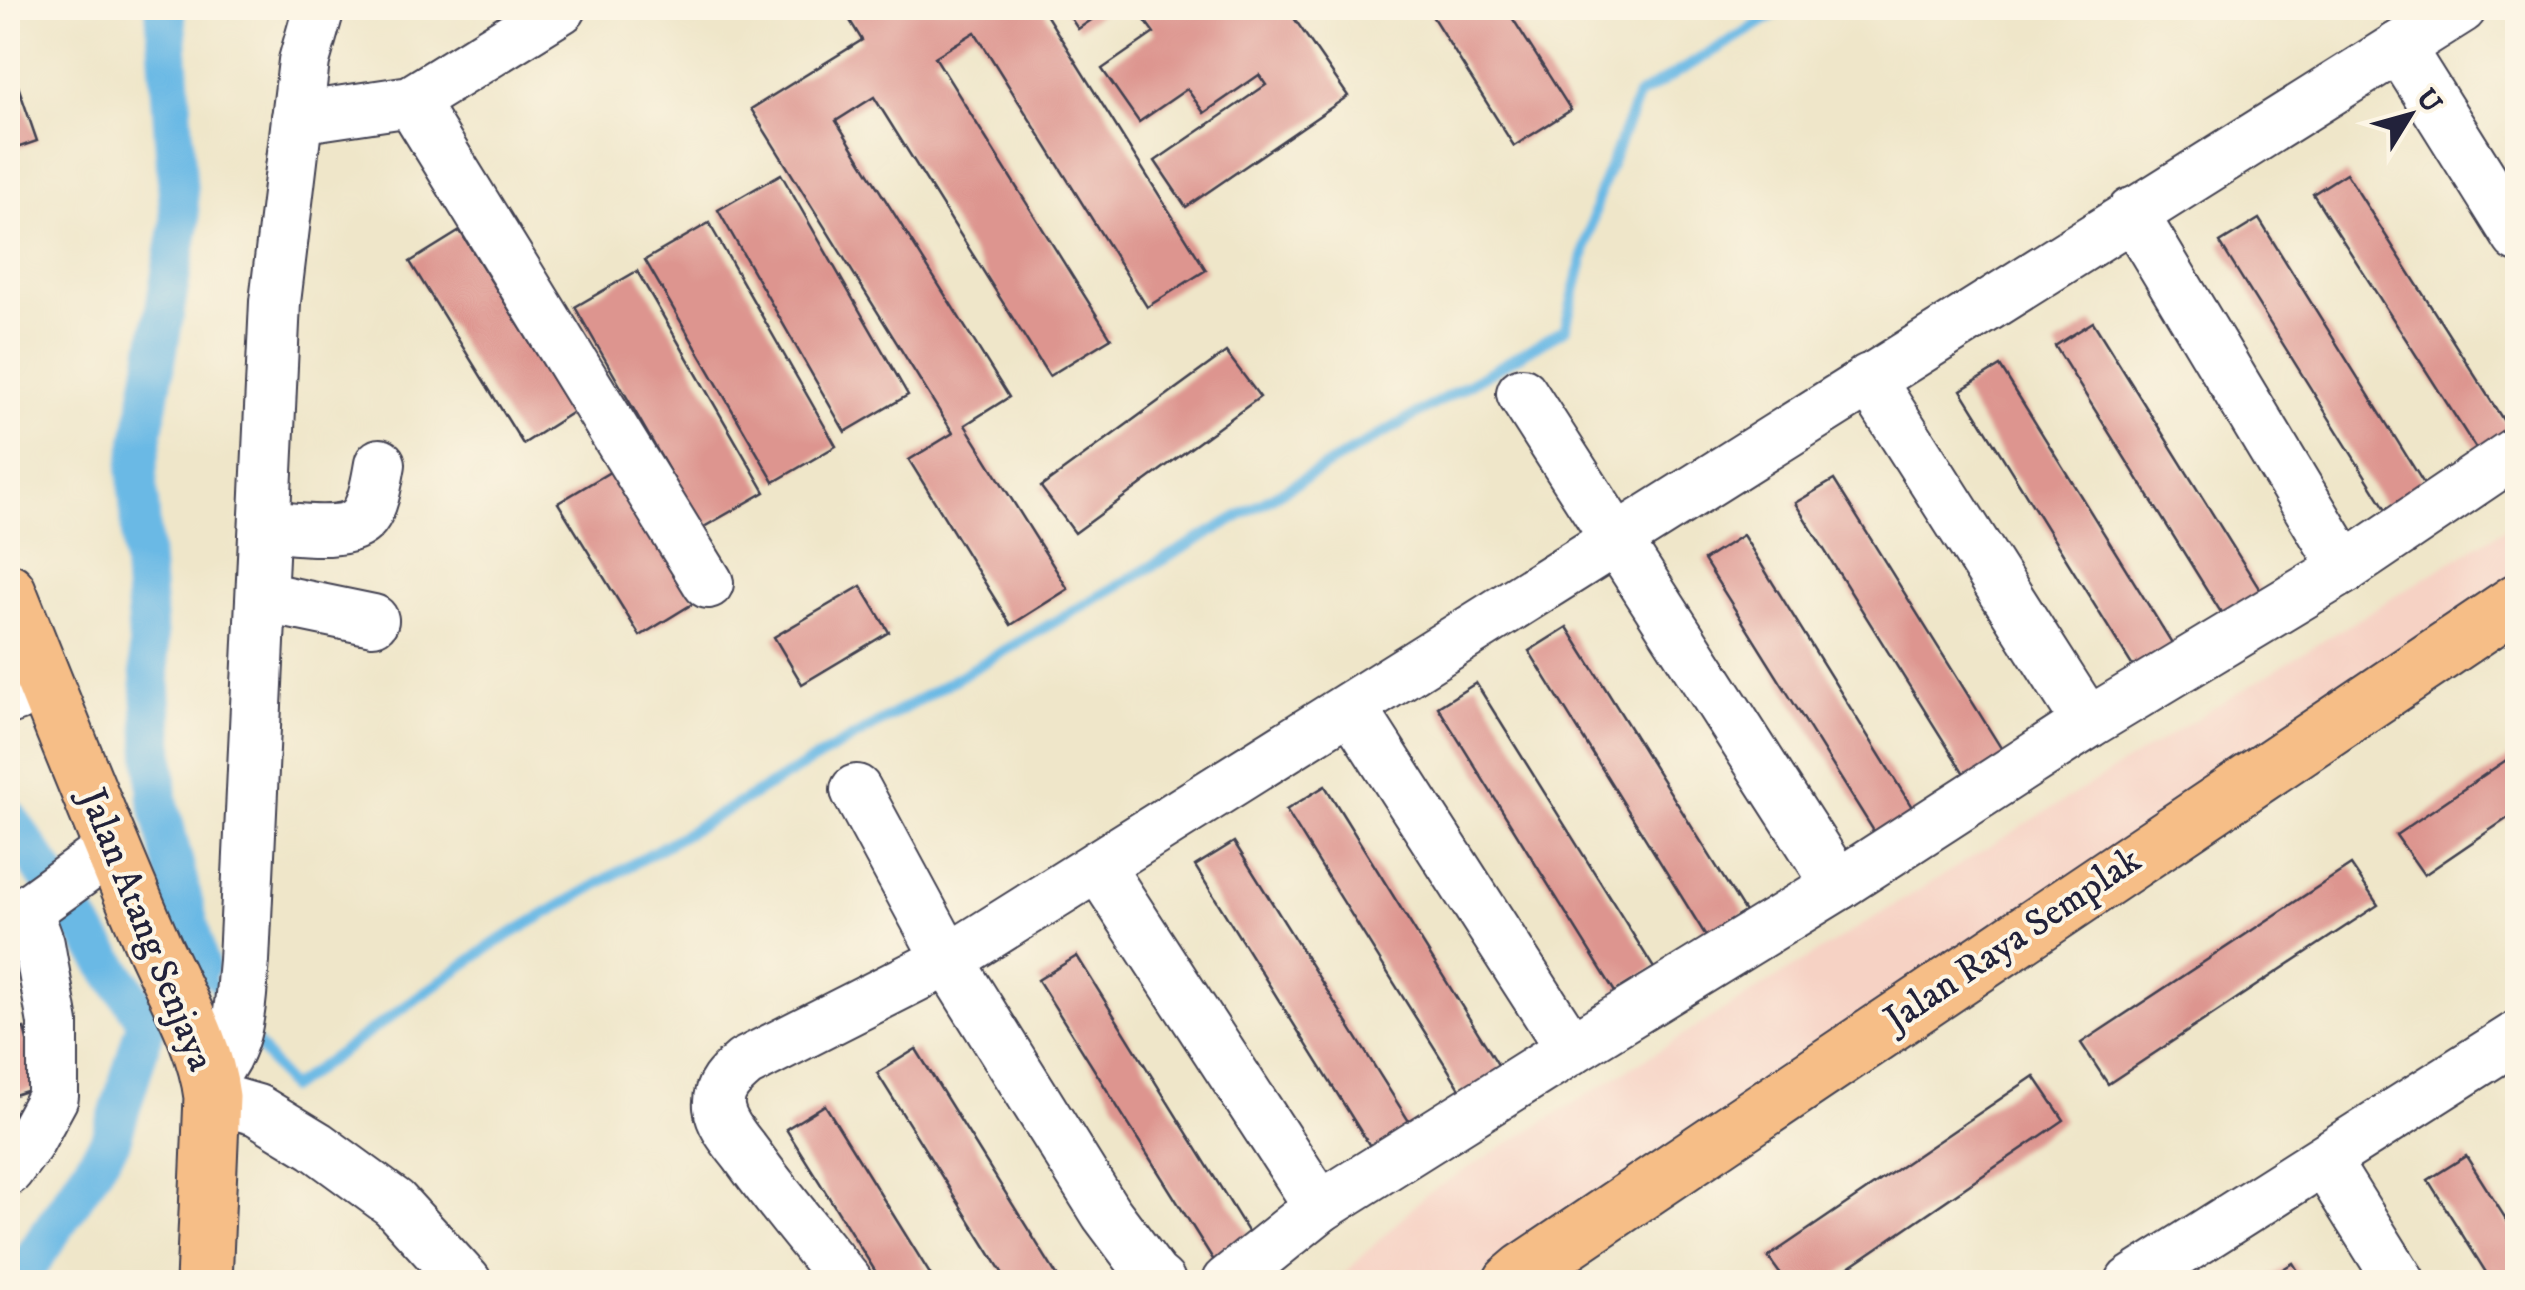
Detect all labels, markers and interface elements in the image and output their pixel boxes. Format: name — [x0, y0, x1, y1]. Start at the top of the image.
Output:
north arrow — [2360, 65, 2460, 165]
text: U — [2408, 82, 2449, 120]
street label: Jalan Atang Senjaya — [66, 779, 224, 1078]
street label: Jalan Raya Semplak — [1873, 836, 2151, 1045]

